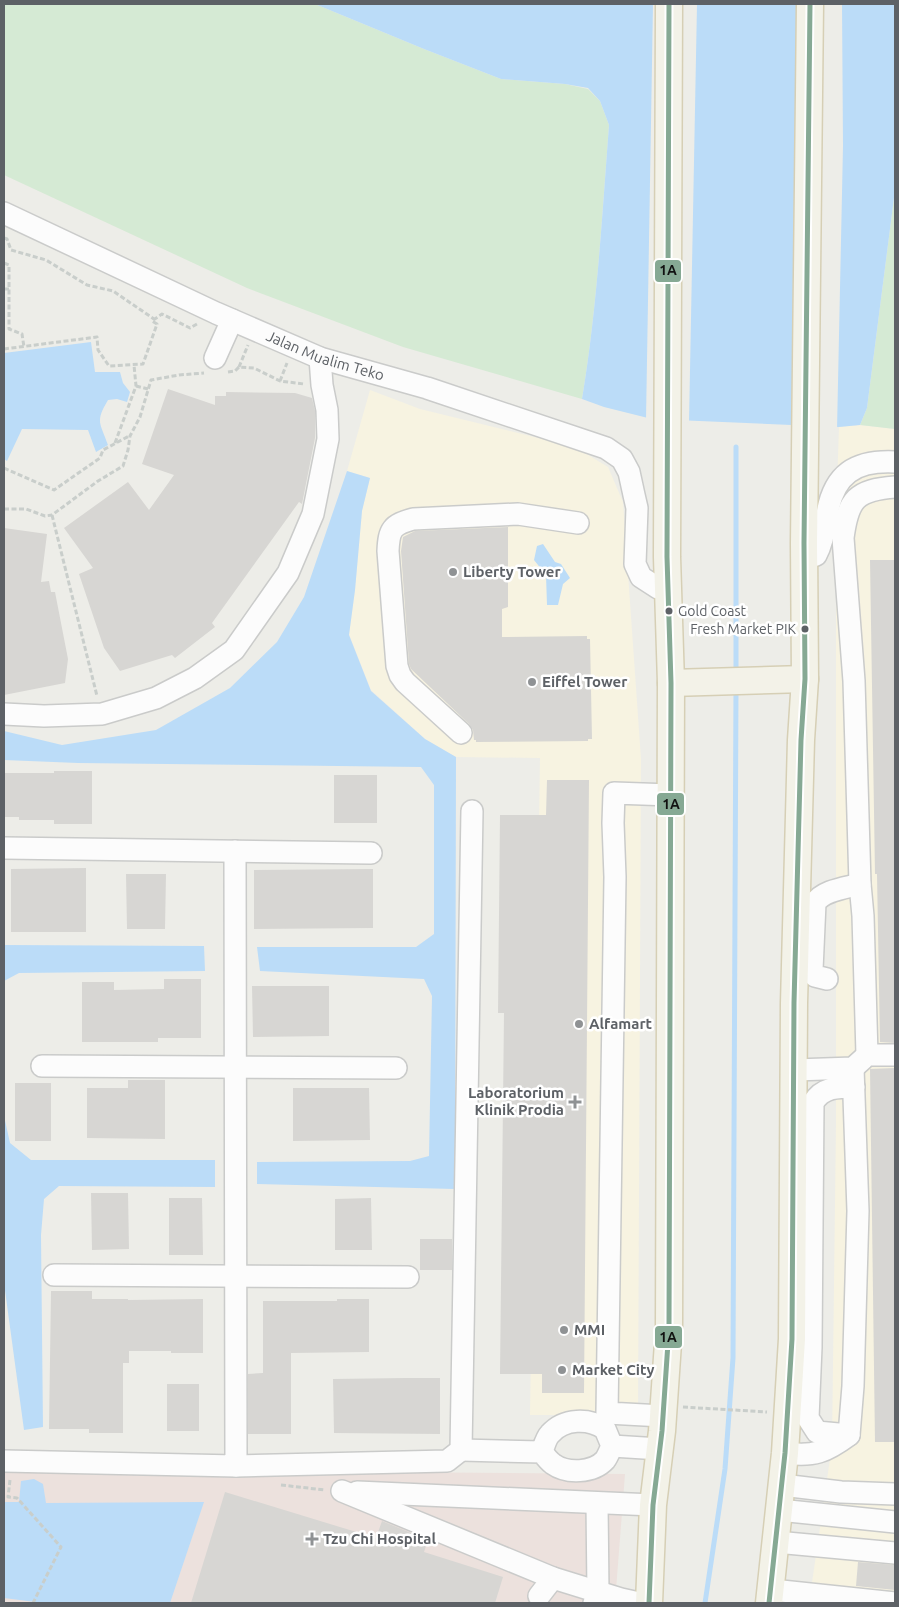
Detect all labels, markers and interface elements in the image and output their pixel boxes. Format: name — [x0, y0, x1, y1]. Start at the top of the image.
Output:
line badge: 1A — [654, 259, 682, 283]
text: 1A — [659, 262, 677, 278]
street label: Jalan Mualim Teko — [264, 327, 386, 384]
place label: Liberty Tower — [463, 563, 561, 580]
marker: Liberty Tower — [447, 566, 459, 578]
place label: Gold Coast — [678, 603, 747, 619]
marker: Gold Coast — [664, 606, 674, 616]
place label: Fresh Market PIK — [690, 621, 796, 637]
marker: Fresh Market PIK — [800, 624, 810, 634]
place label: Eiffel Tower — [542, 673, 628, 690]
marker: Eiffel Tower — [526, 676, 538, 688]
line badge: 1A — [656, 792, 685, 816]
text: 1A — [662, 796, 680, 812]
place label: Alfamart — [589, 1015, 653, 1032]
marker: Alfamart — [573, 1018, 585, 1030]
place label: Laboratorium Klinik Prodia — [468, 1084, 564, 1118]
marker: Laboratorium Klinik Prodia — [568, 1095, 582, 1109]
place label: MMI — [574, 1321, 605, 1338]
marker: MMI — [558, 1324, 570, 1336]
line badge: 1A — [654, 1325, 683, 1349]
text: 1A — [659, 1329, 677, 1345]
place label: Market City — [572, 1361, 655, 1378]
marker: Market City — [556, 1364, 568, 1376]
place label: Tzu Chi Hospital — [323, 1530, 436, 1547]
marker: Tzu Chi Hospital — [305, 1532, 319, 1546]

